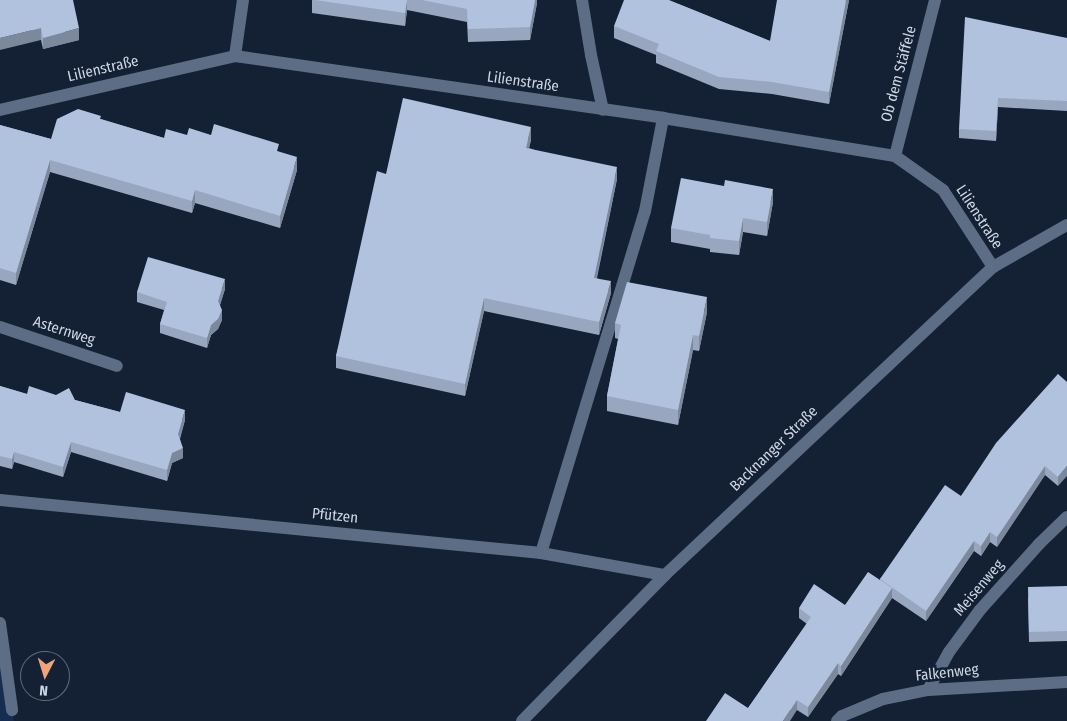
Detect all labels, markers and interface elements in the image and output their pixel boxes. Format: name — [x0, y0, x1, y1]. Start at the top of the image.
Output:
street label: Ob dem Stäffele — [878, 24, 920, 124]
street label: Lilienstraße — [66, 52, 140, 86]
street label: Lilienstraße — [486, 68, 560, 96]
street label: Lilienstraße — [952, 182, 1006, 252]
street label: Asternweg — [31, 313, 97, 349]
street label: Backnanger Straße — [726, 403, 822, 495]
street label: Pfützen — [311, 505, 359, 527]
street label: Meisenweg — [950, 556, 1008, 620]
north arrow — [20, 651, 70, 701]
street label: Falkenweg — [915, 661, 979, 685]
text: N — [39, 682, 49, 699]

